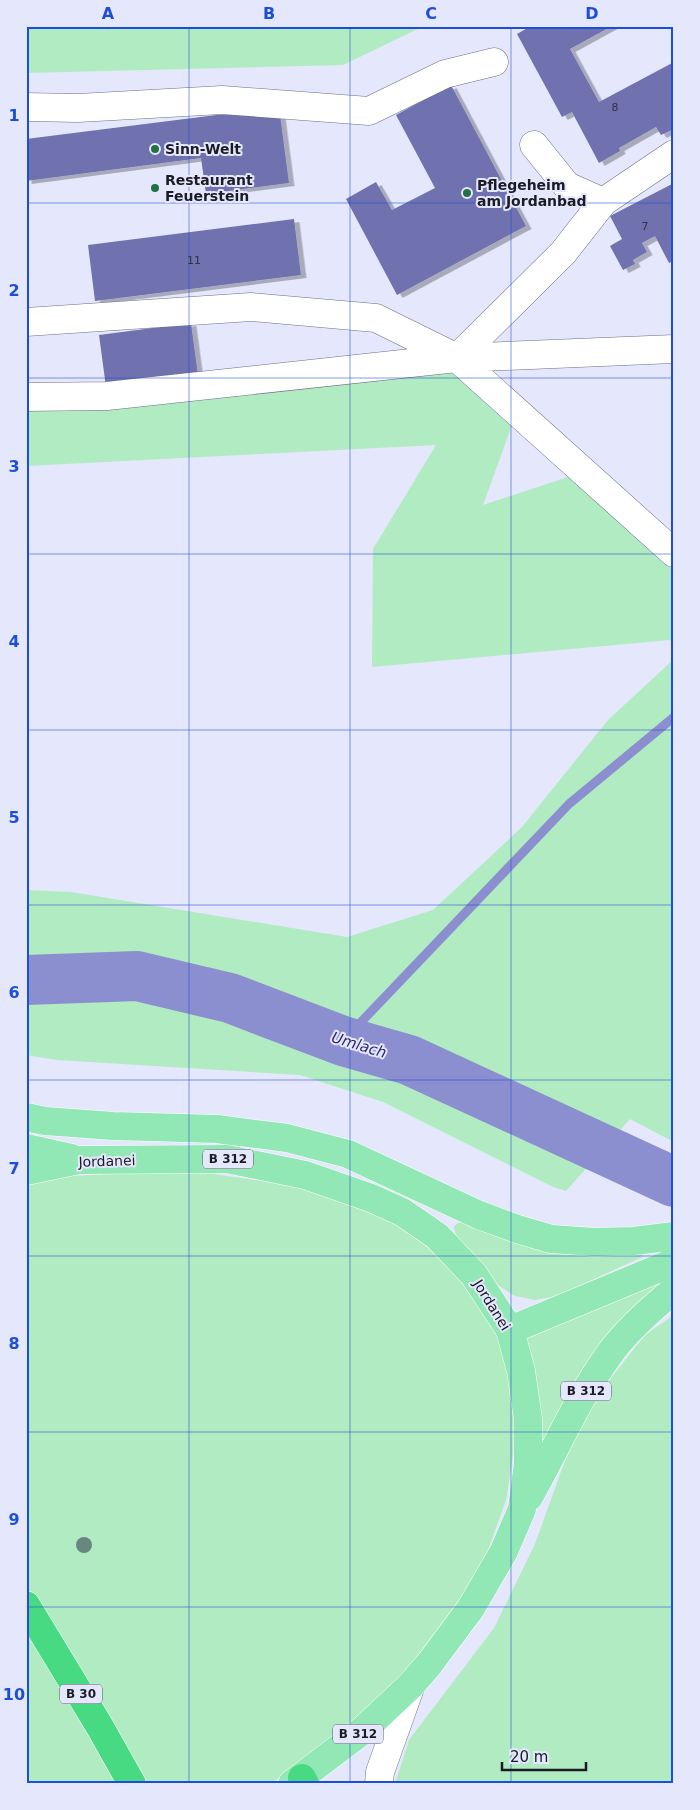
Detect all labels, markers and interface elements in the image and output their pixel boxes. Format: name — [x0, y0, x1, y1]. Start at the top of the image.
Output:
text: A — [102, 4, 115, 23]
text: B — [263, 4, 275, 23]
text: C — [425, 4, 437, 23]
text: D — [585, 4, 599, 23]
house number: 8 — [612, 101, 619, 114]
text: 1 — [8, 106, 20, 125]
place label: Sinn-Welt — [165, 141, 241, 157]
marker: Sinn-Welt — [149, 143, 161, 155]
place label: Restaurant Feuerstein — [165, 172, 253, 204]
place label: Pflegeheim am Jordanbad — [477, 177, 587, 209]
marker: Restaurant Feuerstein — [149, 182, 161, 194]
marker: Pflegeheim am Jordanbad — [461, 187, 473, 199]
house number: 7 — [642, 220, 649, 233]
house number: 11 — [187, 254, 201, 267]
text: 2 — [8, 281, 20, 300]
text: 3 — [8, 457, 20, 476]
text: 4 — [8, 632, 20, 651]
text: 5 — [8, 808, 20, 827]
text: 6 — [8, 983, 20, 1002]
water label: Umlach — [329, 1028, 389, 1062]
road number: B 312 — [203, 1150, 253, 1168]
street label: Jordanei — [77, 1152, 136, 1170]
text: 7 — [8, 1159, 20, 1178]
street label: Jordanei — [470, 1276, 514, 1333]
text: 8 — [8, 1334, 20, 1353]
road number: B 312 — [561, 1382, 611, 1400]
text: 9 — [8, 1510, 20, 1529]
text: 10 — [3, 1685, 25, 1704]
road number: B 30 — [60, 1685, 102, 1704]
road number: B 312 — [333, 1725, 383, 1744]
scale bar — [502, 1740, 586, 1772]
text: 20 m — [510, 1748, 548, 1766]

